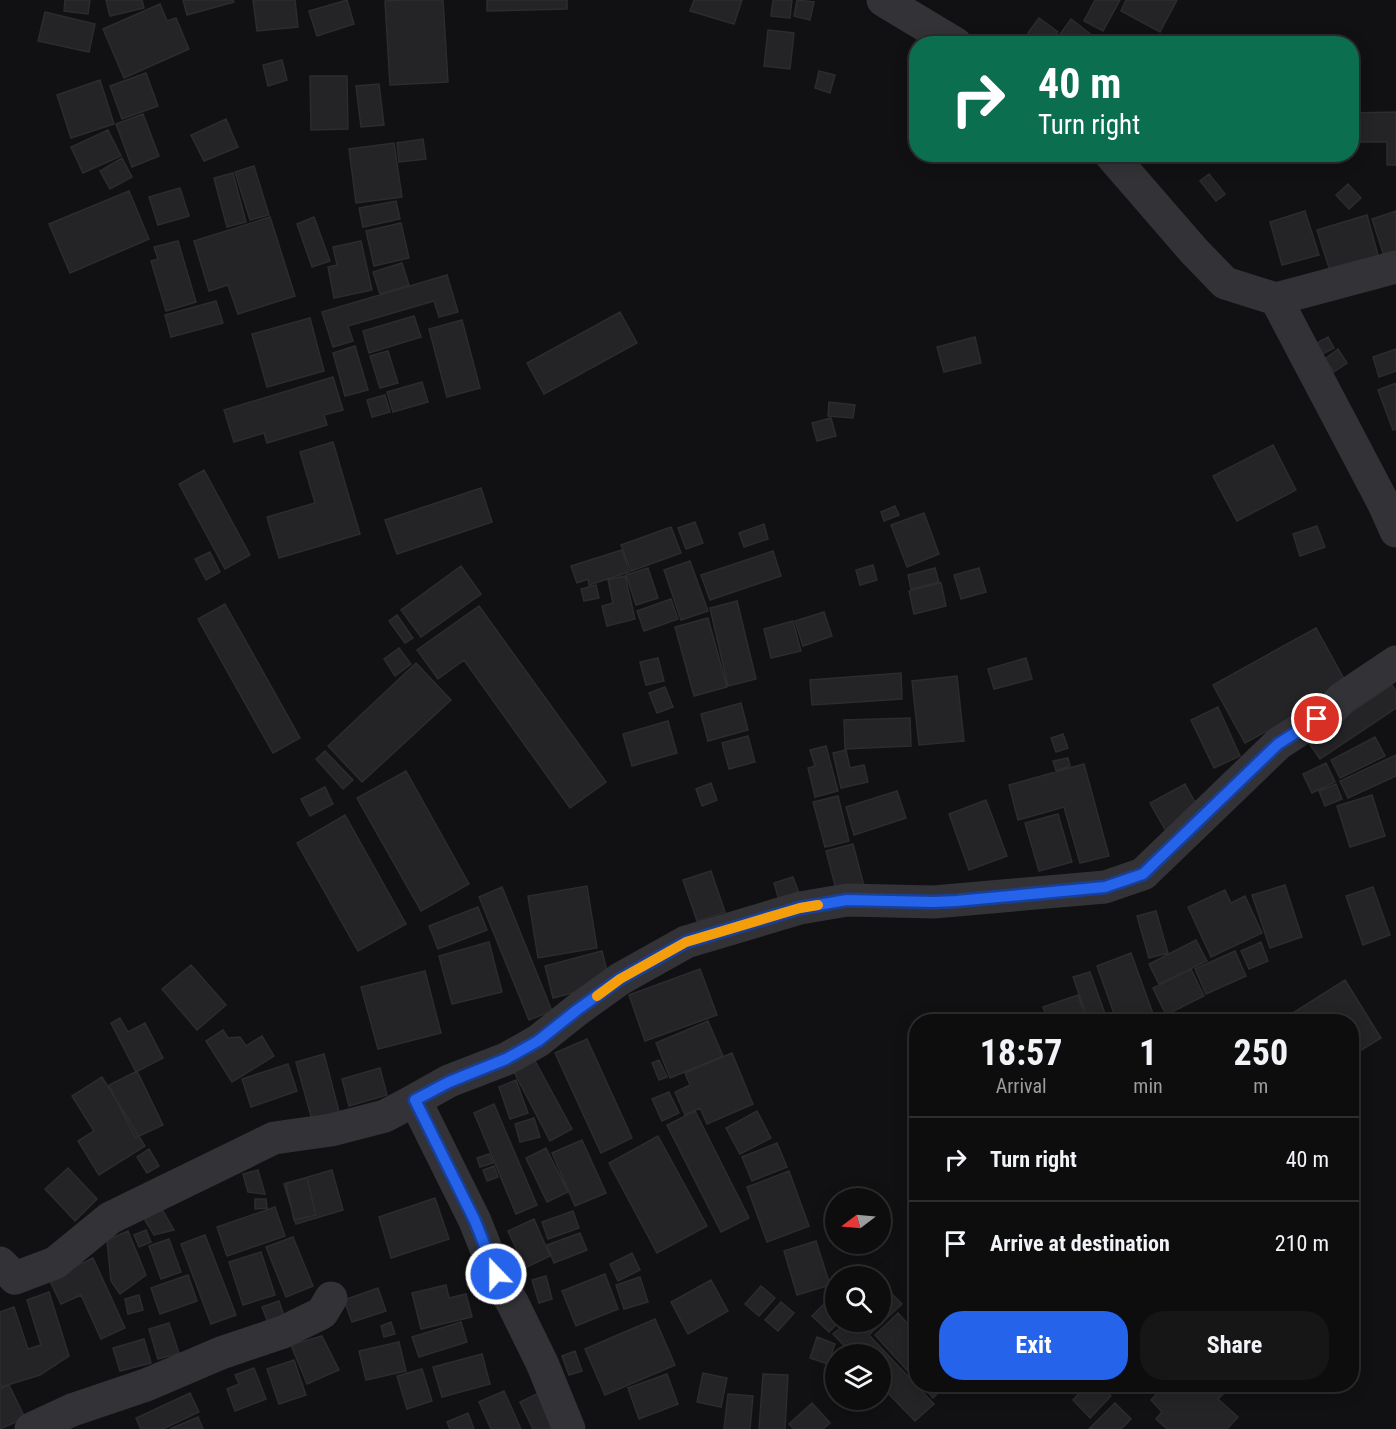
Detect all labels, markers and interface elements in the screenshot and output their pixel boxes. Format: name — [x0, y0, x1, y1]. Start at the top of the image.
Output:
text: 40 m — [1038, 59, 1121, 108]
icon: right — [939, 60, 1017, 138]
text: Turn right — [1038, 109, 1140, 141]
pin — [1291, 693, 1342, 744]
icon: arrive — [1300, 702, 1333, 735]
text: 18:57 — [980, 1032, 1062, 1074]
text: 1 — [1139, 1032, 1157, 1074]
text: 250 — [1234, 1032, 1288, 1074]
text: Arrival — [996, 1074, 1047, 1098]
text: min — [1133, 1074, 1163, 1098]
text: m — [1253, 1074, 1268, 1098]
icon: right — [939, 1143, 972, 1176]
text: Turn right — [990, 1147, 1077, 1172]
text: 40 m — [1286, 1147, 1329, 1172]
north arrow — [825, 1188, 891, 1254]
map controls — [825, 1188, 891, 1410]
icon: arrive — [939, 1227, 972, 1260]
text: Arrive at destination — [990, 1231, 1170, 1256]
text: 210 m — [1275, 1231, 1329, 1256]
position arrow — [464, 1242, 528, 1306]
button: search — [825, 1266, 891, 1332]
button: Exit — [939, 1311, 1128, 1380]
button: Share — [1140, 1311, 1329, 1380]
button: layers — [825, 1344, 891, 1410]

